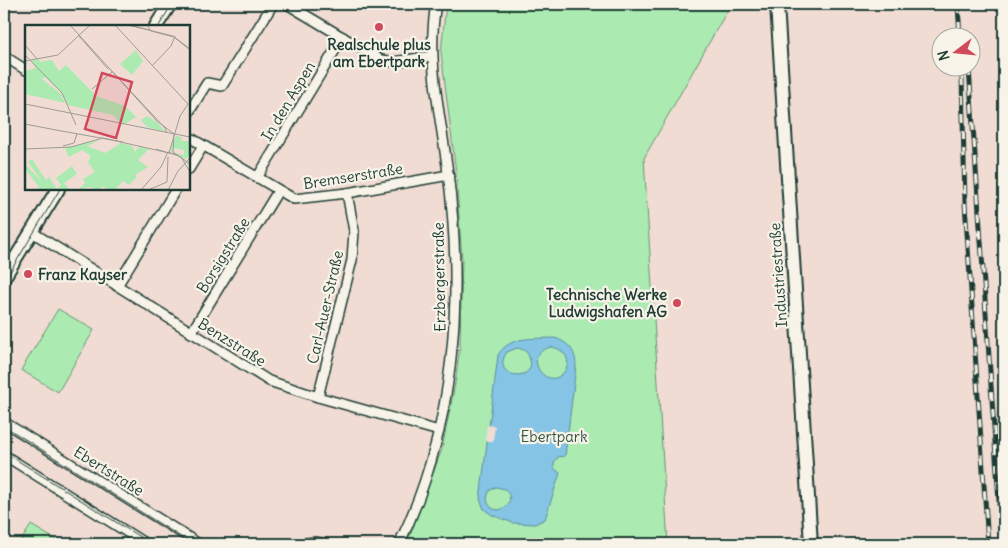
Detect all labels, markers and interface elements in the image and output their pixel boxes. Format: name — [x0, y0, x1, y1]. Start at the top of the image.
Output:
marker: Realschule plus am Ebertpark — [373, 21, 385, 33]
inset map — [25, 25, 190, 190]
north arrow — [930, 28, 980, 78]
place label: Realschule plus am Ebertpark — [327, 35, 431, 72]
text: N — [934, 48, 953, 63]
street label: In den Aspen — [257, 57, 319, 144]
street label: Bremserstraße — [302, 159, 404, 193]
street label: Borsigstraße — [192, 214, 254, 296]
street label: Erzbergerstraße — [429, 222, 449, 332]
street label: Industriestraße — [765, 222, 791, 328]
street label: Carl-Auer-Straße — [303, 248, 347, 366]
place label: Franz Kayser — [38, 265, 128, 285]
marker: Franz Kayser — [22, 268, 34, 280]
place label: Technische Werke Ludwigshafen AG — [546, 285, 667, 322]
marker: Technische Werke Ludwigshafen AG — [671, 297, 683, 309]
street label: Benzstraße — [195, 314, 269, 370]
park label: Ebertpark — [520, 427, 588, 446]
street label: Ebertstraße — [70, 442, 148, 500]

